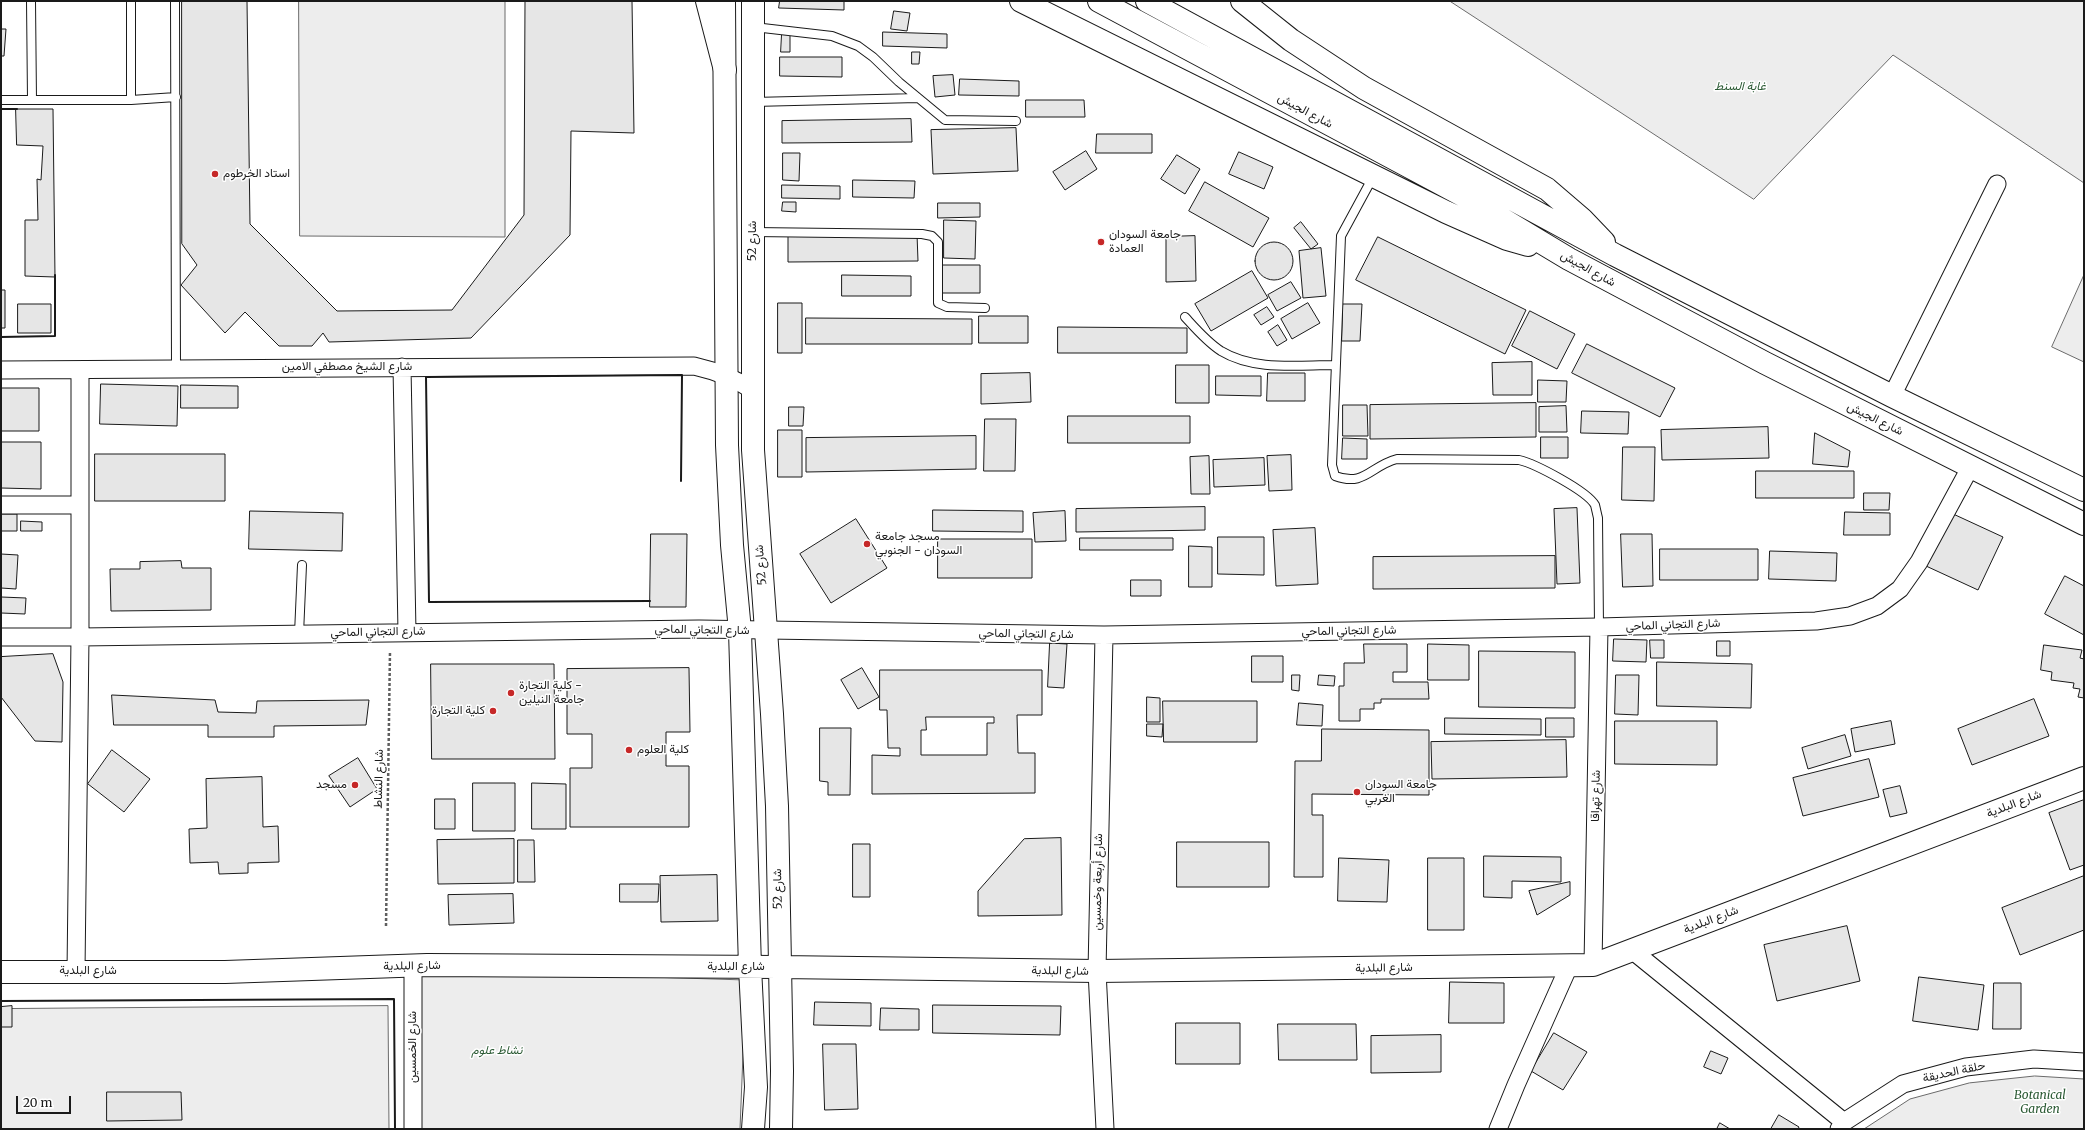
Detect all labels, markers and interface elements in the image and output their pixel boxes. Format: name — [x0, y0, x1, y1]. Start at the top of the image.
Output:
park label: غابة السنط — [1714, 80, 1766, 94]
street label: شارع الجيش — [1275, 90, 1335, 132]
place label: استاد الخرطوم — [223, 167, 290, 181]
marker: استاد الخرطوم — [210, 169, 220, 179]
street label: شارع 52 — [746, 221, 760, 261]
place label: جامعة السودان العمادة — [1109, 228, 1181, 256]
marker: جامعة السودان العمادة — [1096, 237, 1106, 247]
street label: شارع الجيش — [1558, 248, 1618, 290]
street label: شارع الشيخ مصطفي الامين — [282, 360, 412, 374]
street label: شارع الجيش — [1845, 399, 1905, 439]
place label: مسجد جامعة السودان - الجنوبي — [875, 530, 962, 558]
marker: مسجد جامعة السودان - الجنوبي — [862, 539, 872, 549]
street label: شارع 52 — [752, 544, 770, 586]
street label: شارع التجاني الماحي — [1625, 616, 1721, 634]
street label: شارع التجاني الماحي — [654, 622, 750, 638]
street label: شارع التجاني الماحي — [1301, 623, 1397, 639]
street label: شارع التجاني الماحي — [330, 624, 426, 640]
street label: شارع التجاني الماحي — [978, 626, 1074, 642]
place label: كلية التجارة - جامعة النيلين — [519, 679, 584, 707]
marker: كلية التجارة - جامعة النيلين — [506, 688, 516, 698]
place label: كلية التجارة — [432, 704, 485, 718]
marker: كلية التجارة — [488, 706, 498, 716]
place label: كلية العلوم — [637, 743, 689, 757]
marker: كلية العلوم — [624, 745, 634, 755]
street label: شارع النشاط — [371, 749, 387, 809]
street label: شارع تهراقا — [1588, 770, 1604, 822]
place label: مسجد — [316, 778, 347, 792]
place label: جامعة السودان الغربي — [1365, 778, 1437, 806]
marker: مسجد — [350, 780, 360, 790]
marker: جامعة السودان الغربي — [1352, 787, 1362, 797]
street label: شارع البلدية — [1985, 787, 2043, 821]
street label: شارع أربعة وخمسين — [1090, 833, 1106, 931]
street label: شارع 52 — [770, 869, 786, 909]
street label: شارع البلدية — [1682, 903, 1740, 937]
street label: شارع البلدية — [383, 958, 441, 974]
street label: شارع البلدية — [707, 960, 765, 974]
street label: شارع البلدية — [1355, 960, 1413, 976]
street label: شارع البلدية — [1031, 963, 1089, 979]
street label: شارع البلدية — [59, 964, 117, 978]
street label: شارع الخمسين — [406, 1011, 420, 1083]
park label: نشاط علوم — [472, 1044, 522, 1058]
street label: حلقة الحديقة — [1921, 1058, 1987, 1086]
scale bar — [18, 1088, 73, 1114]
park label: Botanical Garden — [2014, 1089, 2066, 1117]
text: 20 m — [23, 1095, 52, 1110]

